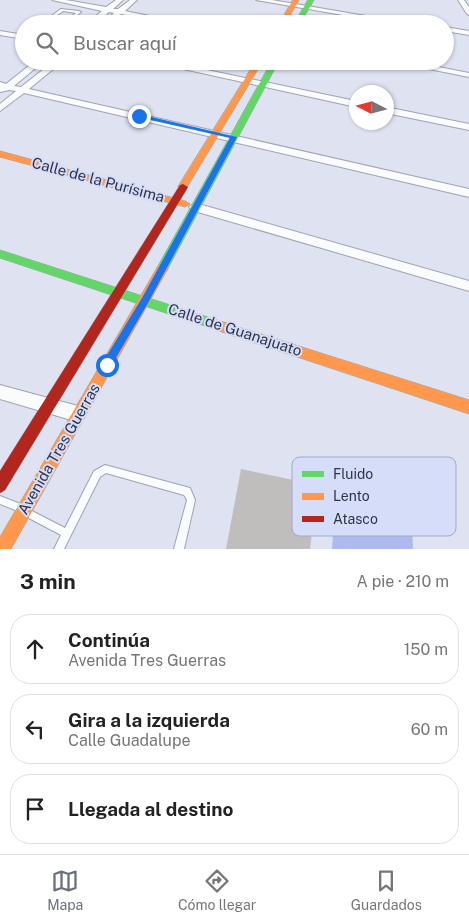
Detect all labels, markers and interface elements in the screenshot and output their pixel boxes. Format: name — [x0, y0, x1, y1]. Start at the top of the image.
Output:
search box — [15, 15, 454, 70]
icon: search — [33, 29, 61, 57]
text: Buscar aquí — [73, 32, 177, 54]
north arrow — [349, 85, 394, 130]
route end — [128, 105, 151, 128]
street label: Calle de la Purísima — [30, 154, 166, 205]
street label: Calle de Guanajuato — [166, 300, 304, 359]
route start — [96, 354, 119, 377]
street label: Avenida Tres Guerras — [14, 380, 103, 517]
legend — [292, 457, 456, 536]
text: Fluido — [333, 466, 373, 482]
text: Lento — [333, 488, 370, 504]
text: Atasco — [333, 511, 378, 527]
text: 3 min — [20, 569, 76, 594]
text: A pie · 210 m — [356, 572, 449, 591]
text: Continúa — [68, 629, 150, 651]
icon: ahead — [21, 635, 49, 663]
text: 150 m — [404, 640, 448, 659]
text: Avenida Tres Guerras — [68, 651, 226, 670]
text: Gira a la izquierda — [68, 709, 230, 731]
icon: left — [21, 715, 49, 743]
text: 60 m — [411, 720, 448, 739]
text: Calle Guadalupe — [68, 731, 190, 750]
icon: arrive — [21, 795, 49, 823]
text: Llegada al destino — [68, 798, 233, 820]
tab: Mapa — [47, 867, 83, 913]
tab: Cómo llegar — [178, 867, 256, 913]
tab: Guardados — [351, 867, 422, 913]

